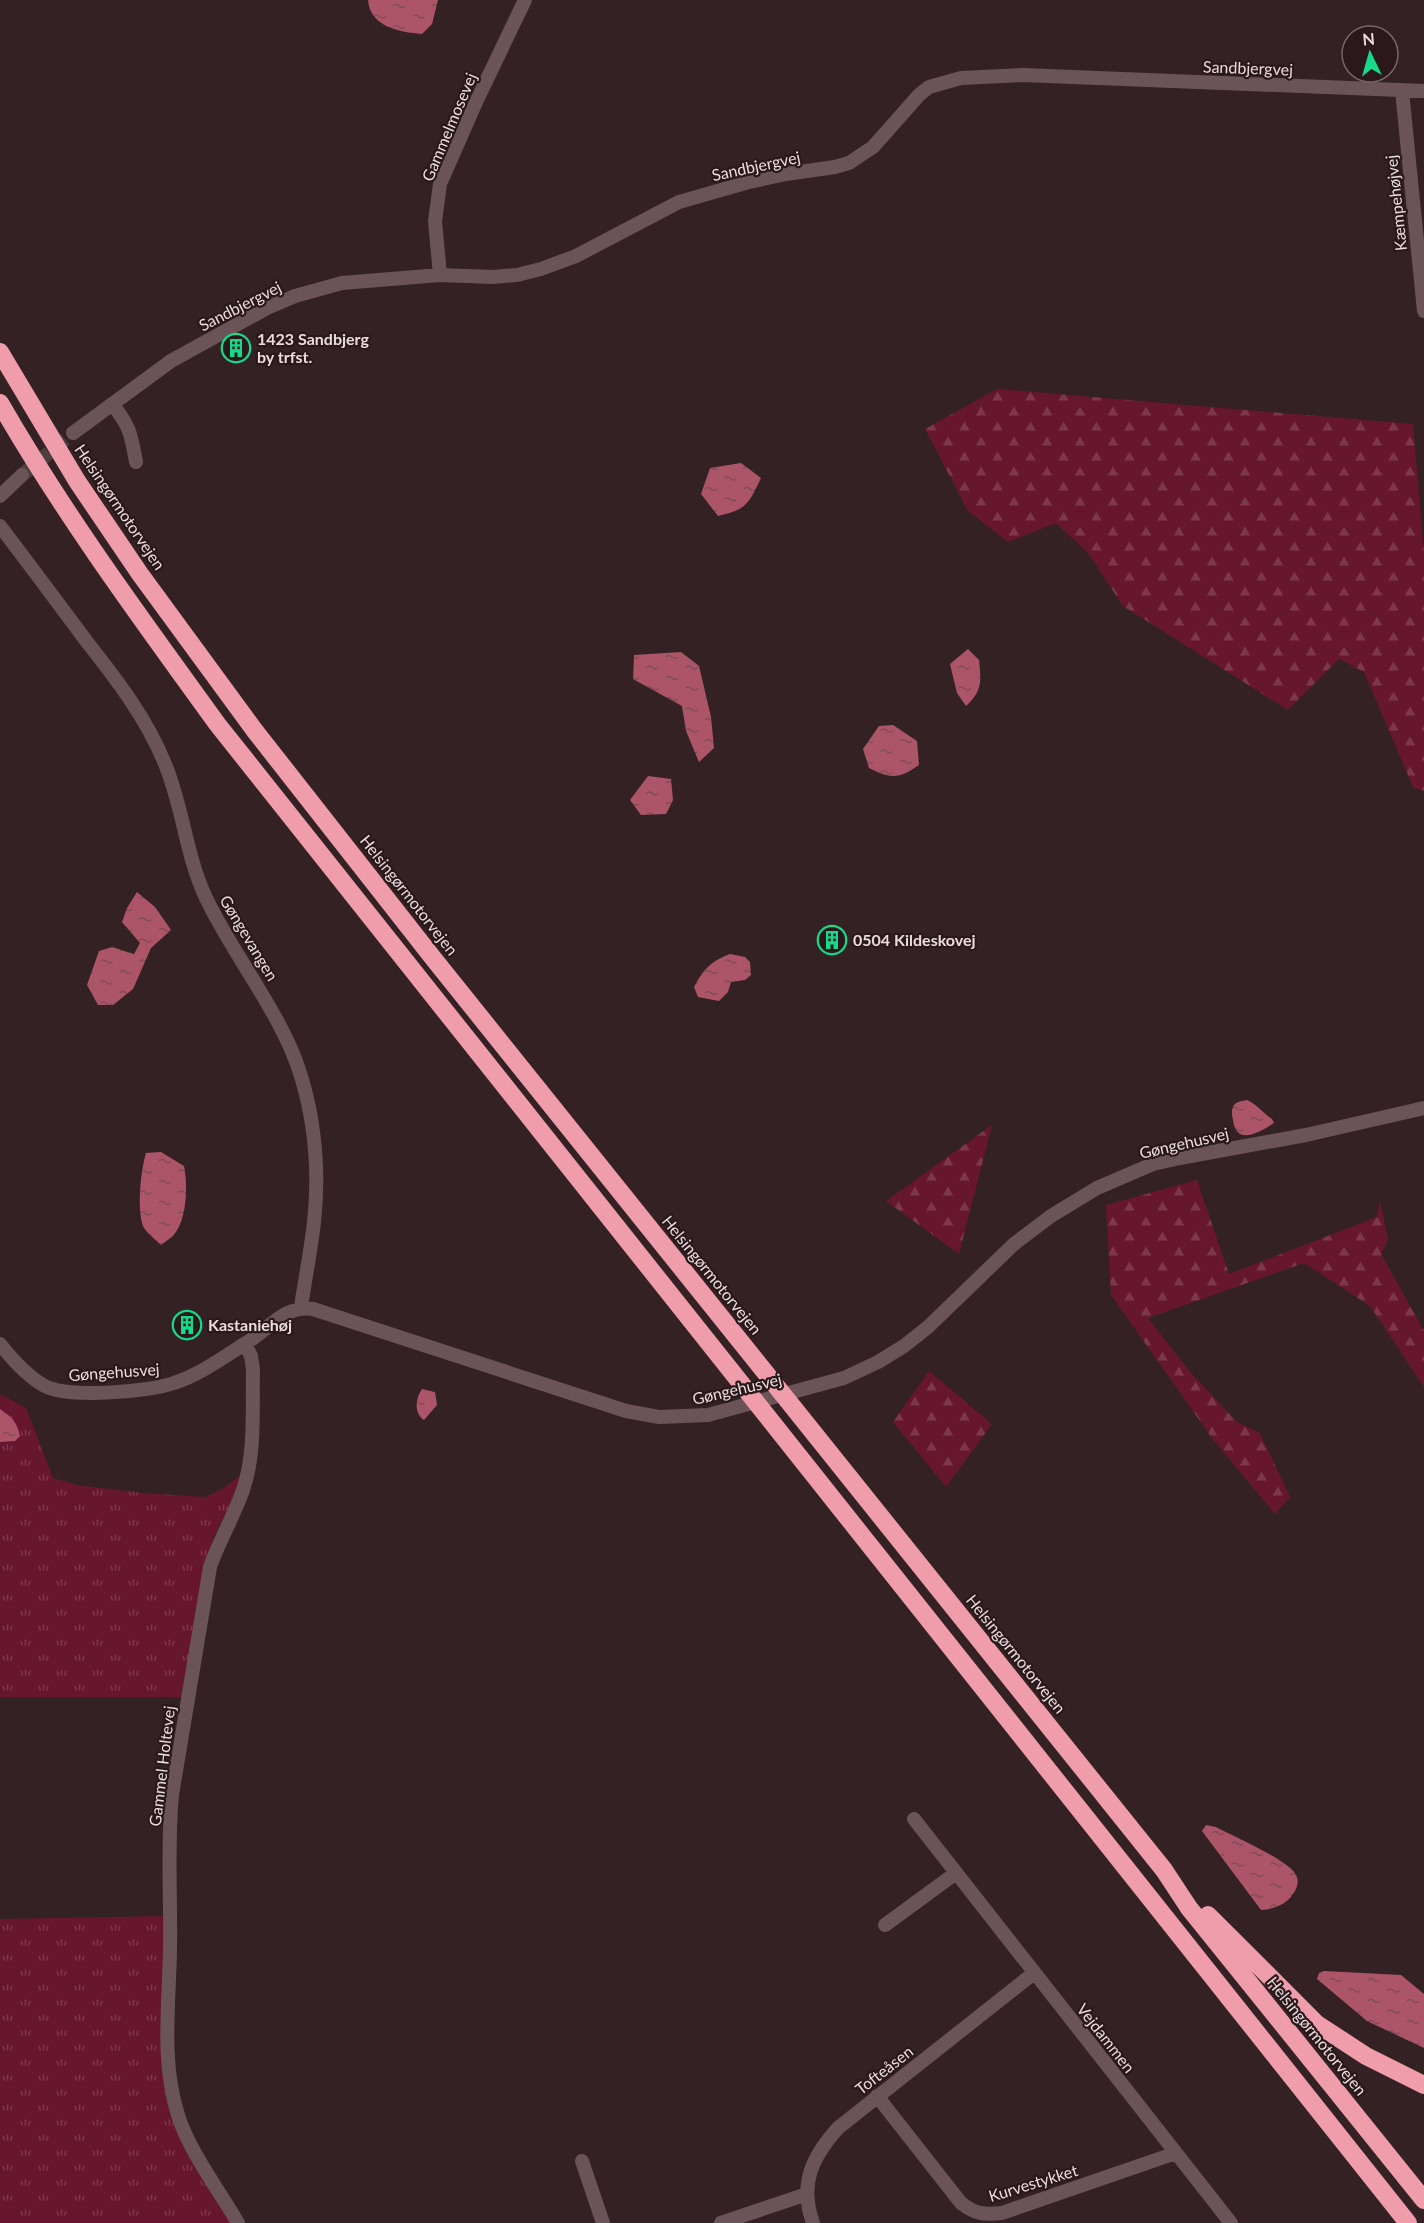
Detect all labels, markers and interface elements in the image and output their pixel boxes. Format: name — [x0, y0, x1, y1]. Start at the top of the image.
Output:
north arrow — [1340, 24, 1400, 84]
text: N — [1362, 29, 1376, 49]
street label: Sandbjergvej — [1203, 56, 1293, 79]
street label: Gammelmosevej — [417, 70, 480, 184]
street label: Sandbjergvej — [710, 147, 802, 184]
street label: Kæmpehøjvej — [1381, 154, 1410, 252]
street label: Sandbjergvej — [195, 277, 284, 334]
place label: 1423 Sandbjerg by trfst. — [257, 329, 369, 366]
building icon: 1423 Sandbjerg by trfst. — [220, 332, 252, 364]
street label: Helsingørmotorvejen — [71, 440, 169, 573]
street label: Helsingørmotorvejen — [357, 831, 462, 959]
street label: Gøngevangen — [216, 891, 282, 984]
building icon: 0504 Kildeskovej — [816, 924, 848, 956]
place label: 0504 Kildeskovej — [853, 930, 976, 949]
street label: Gøngehusvej — [1137, 1123, 1230, 1162]
street label: Helsingørmotorvejen — [659, 1211, 766, 1338]
building icon: Kastaniehøj — [171, 1309, 203, 1341]
place label: Kastaniehøj — [208, 1315, 292, 1334]
street label: Gøngehusvej — [68, 1359, 160, 1384]
street label: Gøngehusvej — [690, 1369, 783, 1408]
street label: Helsingørmotorvejen — [963, 1590, 1070, 1717]
street label: Gammel Holtevej — [145, 1705, 178, 1827]
street label: Helsingørmotorvejen — [1264, 1972, 1371, 2099]
street label: Vejdammen — [1074, 1999, 1139, 2076]
street label: Tofteåsen — [851, 2041, 916, 2098]
street label: Kurvestykket — [986, 2160, 1080, 2205]

